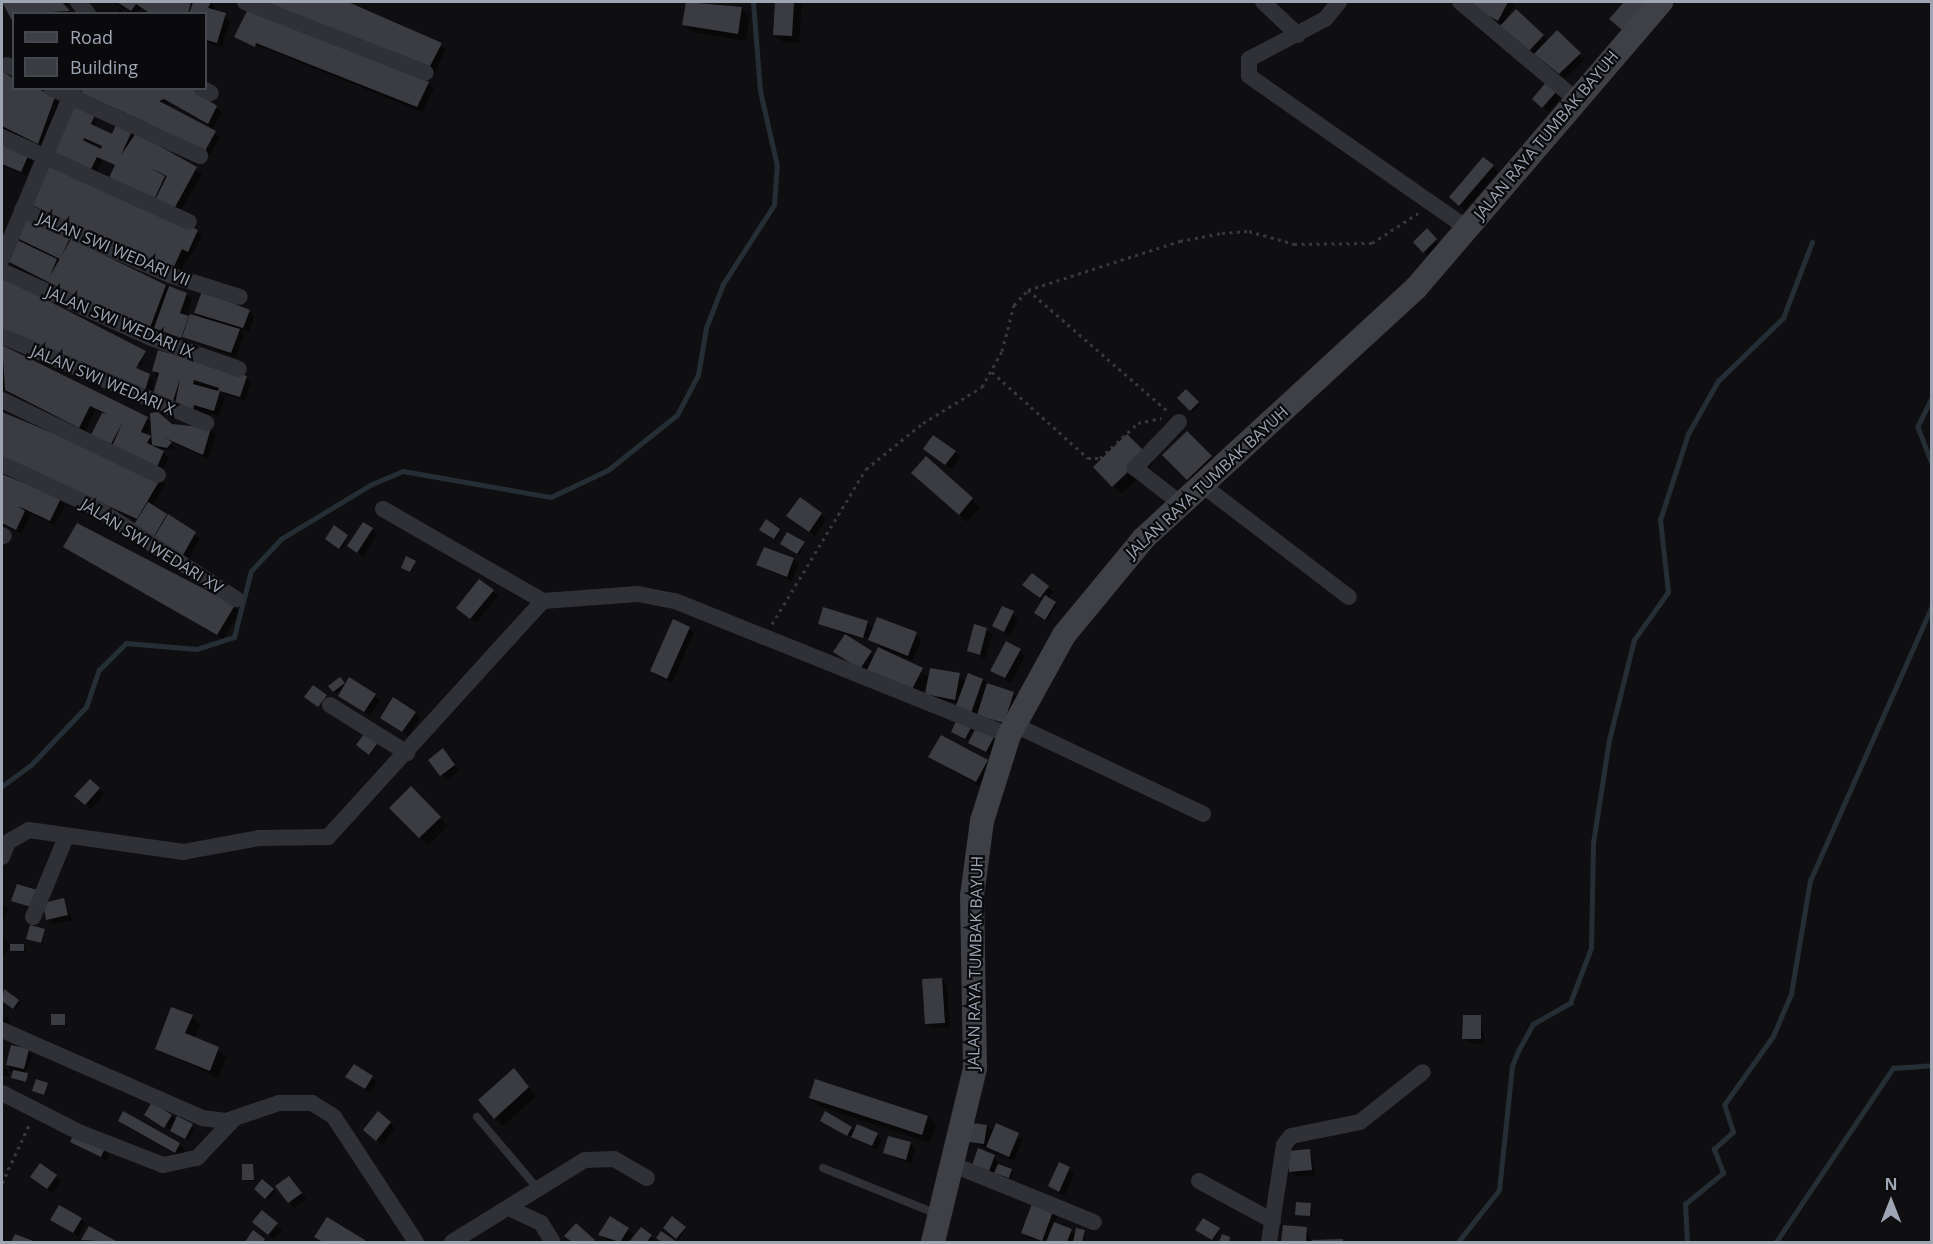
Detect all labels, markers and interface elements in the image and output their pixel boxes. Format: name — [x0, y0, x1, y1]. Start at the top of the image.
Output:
legend — [12, 12, 207, 90]
text: Road — [70, 25, 113, 49]
street label: JALAN RAYA TUMBAK BAYUH — [1470, 47, 1622, 223]
text: Building — [70, 55, 138, 79]
street label: JALAN SWI WEDARI VII — [35, 208, 193, 290]
street label: JALAN SWI WEDARI IX — [43, 282, 197, 362]
street label: JALAN SWI WEDARI X — [28, 341, 178, 419]
street label: JALAN RAYA TUMBAK BAYUH — [1122, 402, 1292, 562]
street label: JALAN SWI WEDARI XV — [77, 494, 227, 598]
street label: JALAN RAYA TUMBAK BAYUH — [964, 856, 986, 1070]
north arrow — [1861, 1172, 1921, 1232]
text: N — [1884, 1173, 1898, 1195]

